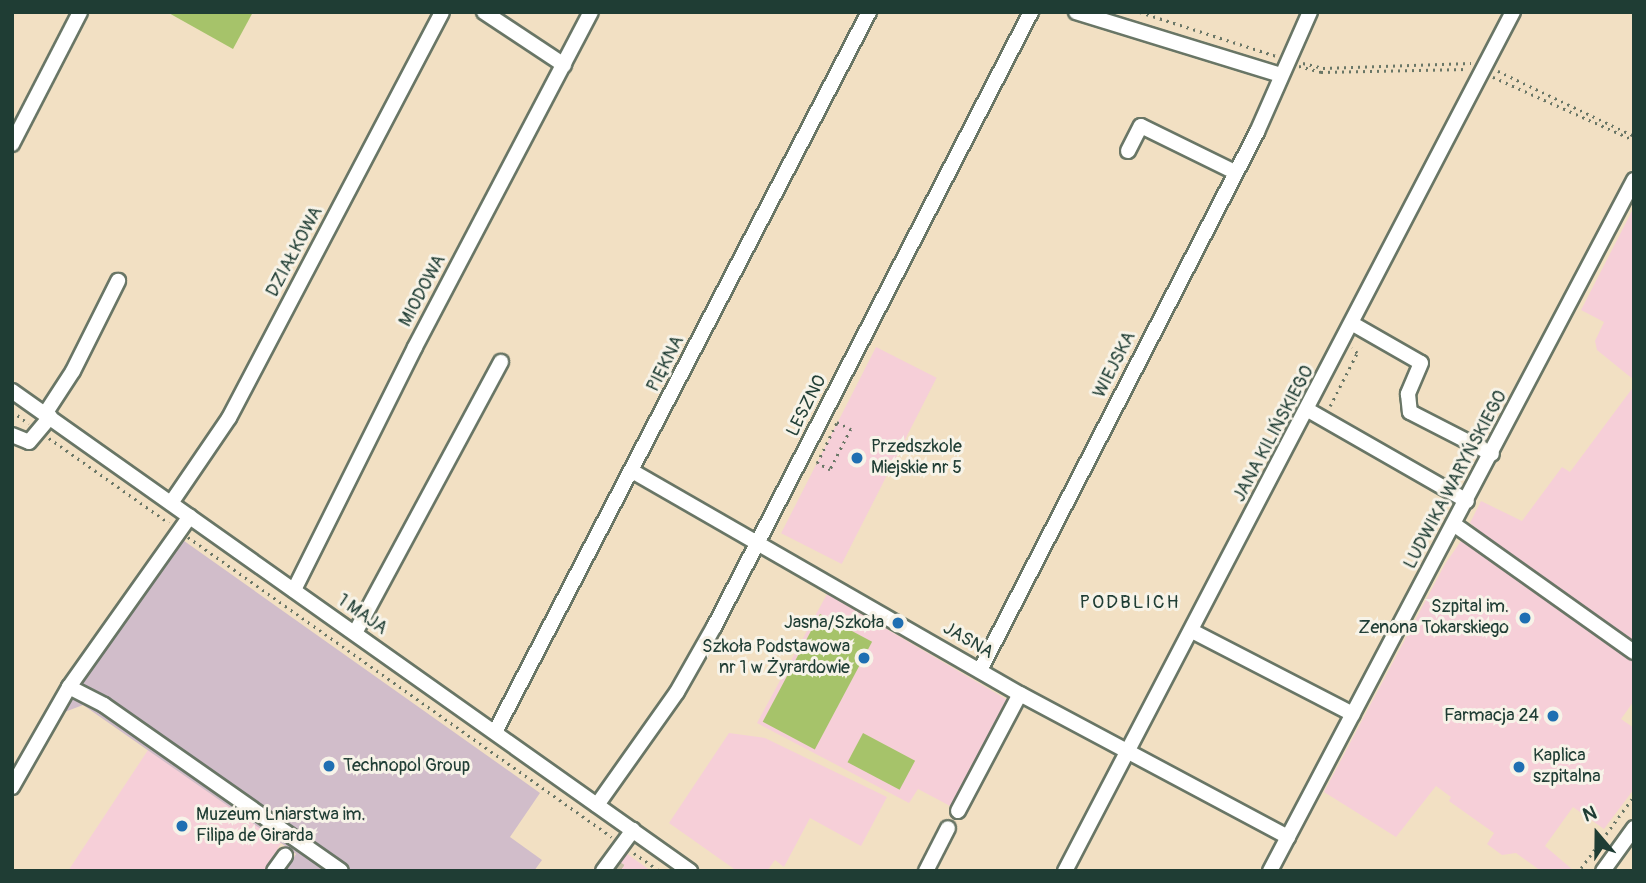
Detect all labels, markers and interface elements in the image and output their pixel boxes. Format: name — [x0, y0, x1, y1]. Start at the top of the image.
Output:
street label: DZIAŁKOWA — [262, 203, 328, 301]
street label: MIODOWA — [395, 251, 451, 331]
street label: WIEJSKA — [1089, 328, 1141, 402]
street label: PIĘKNA — [643, 332, 689, 396]
street label: JANA KILIŃSKIEGO — [1229, 362, 1319, 506]
street label: LESZNO — [782, 372, 832, 440]
street label: LUDWIKA WARYŃSKIEGO — [1400, 387, 1512, 573]
place label: Przedszkole Miejskie nr 5 — [871, 437, 962, 480]
marker: Przedszkole Miejskie nr 5 — [849, 450, 865, 466]
street label: 1 MAJA — [333, 590, 391, 640]
district label: PODBLICH — [1080, 592, 1180, 614]
place label: Szpital im. Zenona Tokarskiego — [1358, 597, 1509, 640]
marker: Szpital im. Zenona Tokarskiego — [1515, 608, 1535, 628]
place label: Jasna/Szkoła — [784, 612, 884, 634]
marker: Jasna/Szkoła — [890, 615, 906, 631]
street label: JASNA — [939, 618, 997, 664]
place label: Szkoła Podstawowa nr 1 w Żyrardowie — [702, 637, 850, 680]
marker: Szkoła Podstawowa nr 1 w Żyrardowie — [856, 650, 872, 666]
place label: Farmacja 24 — [1444, 705, 1539, 727]
marker: Farmacja 24 — [1545, 708, 1561, 724]
place label: Kaplica szpitalna — [1533, 746, 1601, 788]
place label: Technopol Group — [343, 755, 470, 777]
marker: Technopol Group — [321, 758, 337, 774]
marker: Kaplica szpitalna — [1511, 759, 1527, 775]
north arrow — [1562, 799, 1632, 869]
text: N — [1580, 801, 1600, 828]
place label: Muzeum Lniarstwa im. Filipa de Girarda — [196, 805, 365, 848]
marker: Muzeum Lniarstwa im. Filipa de Girarda — [174, 818, 190, 834]

